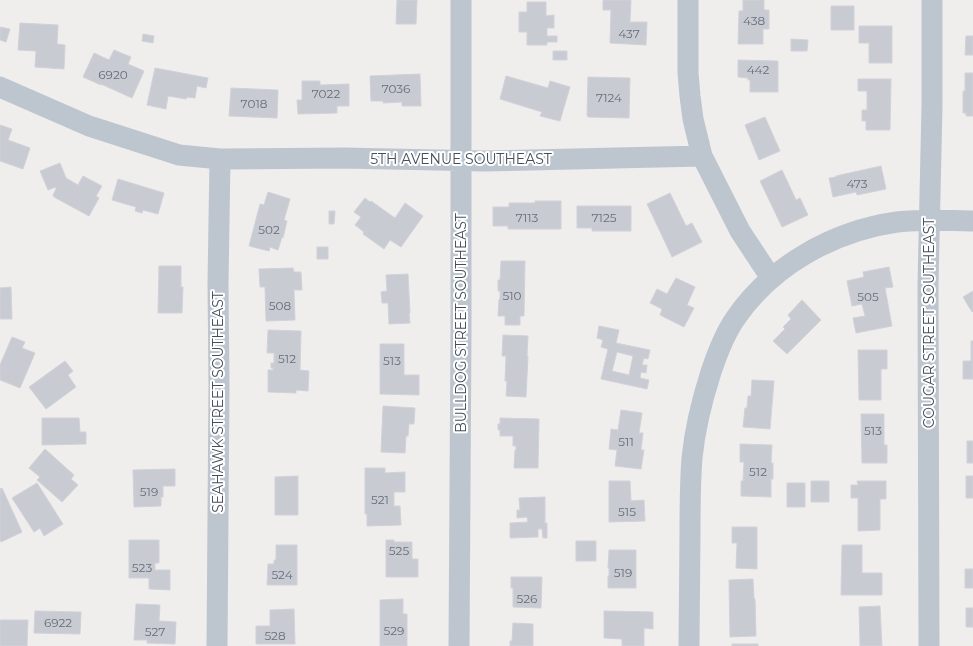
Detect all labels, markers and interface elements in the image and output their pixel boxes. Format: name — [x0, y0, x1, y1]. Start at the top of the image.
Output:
house number: 438 — [743, 13, 765, 28]
house number: 437 — [618, 26, 640, 41]
house number: 442 — [747, 62, 770, 77]
house number: 6920 — [98, 67, 128, 82]
house number: 7036 — [382, 81, 410, 96]
house number: 7022 — [312, 86, 340, 101]
house number: 7124 — [596, 90, 622, 105]
house number: 7018 — [241, 96, 268, 111]
street label: 5TH AVENUE SOUTHEAST — [370, 150, 552, 168]
house number: 473 — [846, 176, 868, 191]
house number: 7113 — [516, 210, 539, 225]
house number: 7125 — [591, 210, 617, 225]
street label: BULLDOG STREET SOUTHEAST — [452, 213, 470, 433]
street label: COUGAR STREET SOUTHEAST — [920, 218, 938, 428]
house number: 502 — [258, 222, 280, 237]
house number: 510 — [502, 288, 522, 303]
house number: 505 — [857, 289, 879, 304]
street label: SEAHAWK STREET SOUTHEAST — [209, 291, 227, 513]
house number: 508 — [269, 298, 292, 313]
house number: 512 — [278, 351, 296, 366]
house number: 513 — [383, 353, 401, 368]
house number: 513 — [864, 423, 882, 438]
house number: 511 — [618, 434, 634, 449]
house number: 512 — [749, 464, 767, 479]
house number: 519 — [140, 484, 158, 499]
house number: 521 — [371, 492, 389, 507]
house number: 515 — [618, 504, 636, 519]
house number: 525 — [389, 543, 409, 558]
house number: 523 — [132, 560, 152, 575]
house number: 519 — [614, 565, 632, 580]
house number: 524 — [271, 567, 293, 582]
house number: 526 — [517, 591, 537, 606]
house number: 6922 — [44, 615, 72, 630]
house number: 529 — [384, 623, 404, 638]
house number: 527 — [145, 624, 165, 639]
house number: 528 — [264, 628, 286, 643]

